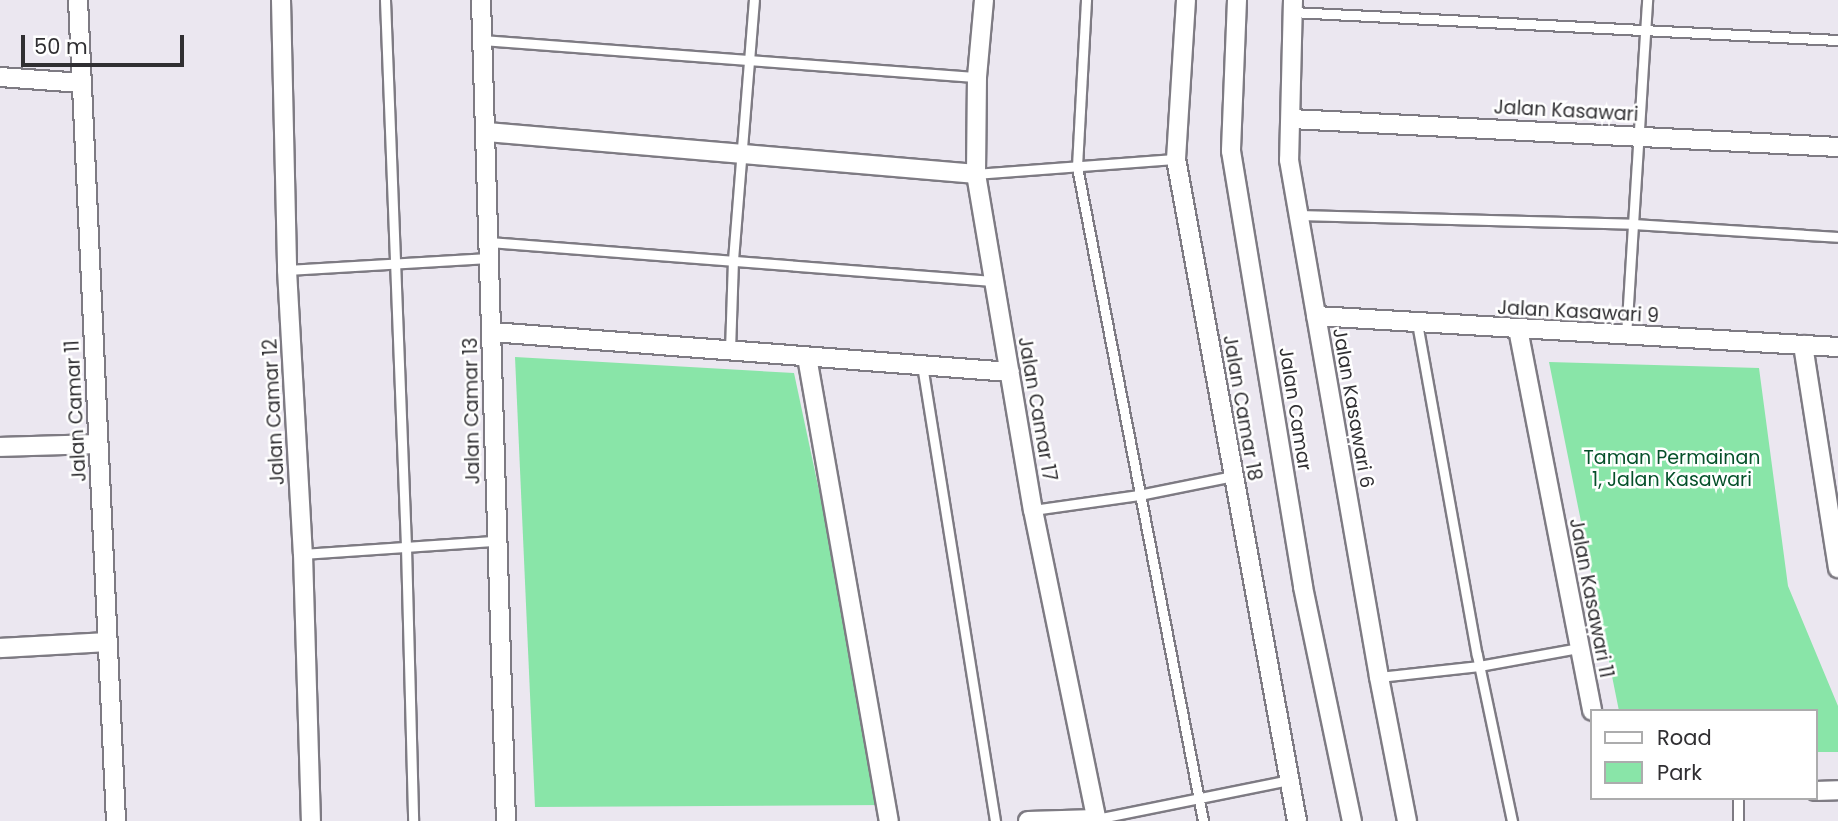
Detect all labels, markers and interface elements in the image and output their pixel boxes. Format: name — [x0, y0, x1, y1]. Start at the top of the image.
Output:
scale bar — [24, 21, 187, 65]
text: 50 m — [34, 32, 88, 61]
street label: Jalan Kasawari — [1493, 96, 1639, 126]
street label: Jalan Kasawari 9 — [1497, 296, 1659, 328]
street label: Jalan Kasawari 6 — [1328, 326, 1378, 490]
street label: Jalan Camar 18 — [1218, 333, 1266, 483]
street label: Jalan Camar 17 — [1013, 335, 1061, 483]
street label: Jalan Camar 13 — [459, 337, 485, 485]
street label: Jalan Camar 12 — [259, 338, 289, 486]
street label: Jalan Camar 11 — [61, 340, 91, 482]
street label: Jalan Camar — [1274, 346, 1316, 472]
park label: Taman Permainan 1, Jalan Kasawari — [1584, 447, 1760, 491]
street label: Jalan Kasawari 11 — [1564, 516, 1618, 680]
legend — [1590, 709, 1817, 800]
text: Road — [1657, 723, 1712, 752]
text: Park — [1657, 758, 1702, 787]

